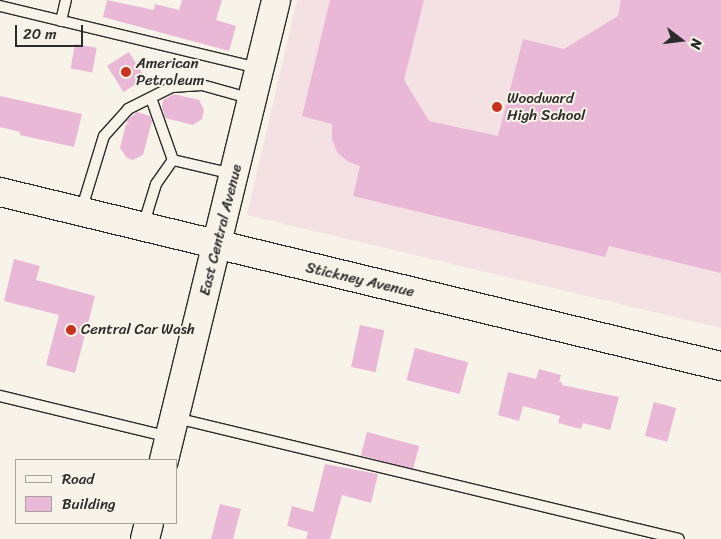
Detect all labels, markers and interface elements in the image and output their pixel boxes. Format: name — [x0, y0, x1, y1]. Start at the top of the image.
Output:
scale bar — [18, 15, 85, 47]
north arrow — [656, 15, 706, 65]
text: 20 m — [23, 21, 57, 47]
text: N — [683, 36, 709, 52]
place label: American Petroleum — [136, 54, 204, 89]
marker: American Petroleum — [120, 66, 132, 78]
place label: Woodward High School — [507, 89, 585, 124]
marker: Woodward High School — [491, 101, 503, 113]
street label: East Central Avenue — [196, 162, 246, 298]
street label: Stickney Avenue — [304, 259, 416, 301]
place label: Central Car Wash — [81, 321, 195, 339]
marker: Central Car Wash — [65, 324, 77, 336]
legend — [15, 459, 178, 524]
text: Road — [62, 466, 94, 492]
text: Building — [62, 491, 116, 517]

